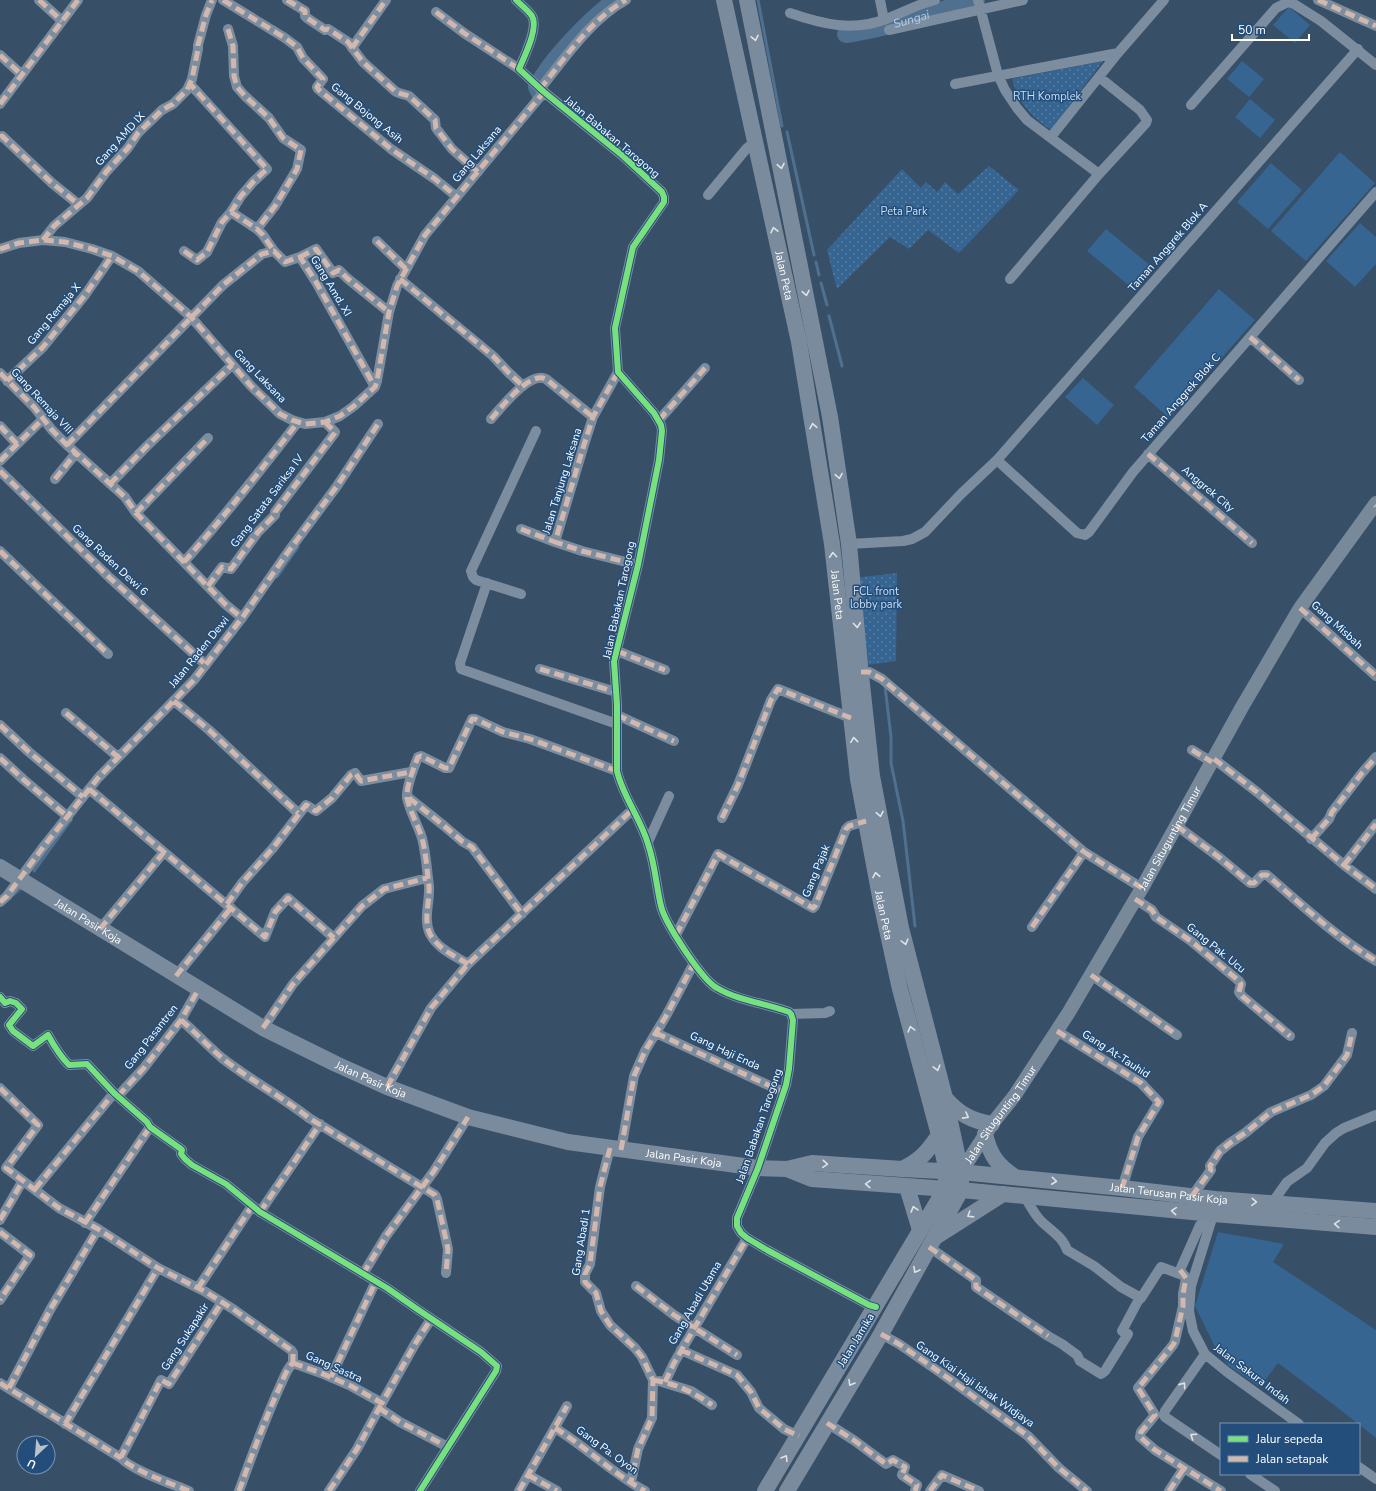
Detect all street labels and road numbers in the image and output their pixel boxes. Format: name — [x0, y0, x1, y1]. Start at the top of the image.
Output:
street label: Gang Bojong Asih — [328, 79, 406, 147]
street label: Jalan Babakan Tarogong — [560, 92, 663, 181]
street label: Gang AMD IX — [92, 108, 149, 169]
street label: Gang Laksana — [449, 122, 505, 186]
street label: Taman Anggrek Blok A — [1125, 199, 1211, 295]
street label: Jalan Peta — [772, 249, 797, 302]
street label: Gang Amd. XI — [307, 253, 355, 319]
street label: Gang Remaja X — [24, 279, 85, 348]
street label: Gang Laksana — [230, 346, 290, 406]
street label: Taman Anggrek Blok C — [1138, 350, 1224, 446]
street label: Gang Remaja VIII — [8, 365, 76, 437]
street label: Jalan Tanjung Laksana — [538, 426, 585, 537]
street label: Gang Satata Sariksa IV — [227, 451, 307, 551]
street label: Anggrek City — [1178, 462, 1238, 516]
street label: Gang Raden Dewi 6 — [69, 521, 152, 600]
street label: Jalan Babakan Tarogong — [599, 540, 639, 661]
street label: Jalan Peta — [827, 568, 848, 621]
street label: Gang Misbah — [1308, 598, 1366, 652]
street label: Jalan Raden Dewi — [165, 613, 232, 692]
street label: Jalan Situgunting Timur — [1134, 783, 1204, 894]
street label: Gang Pajak — [799, 842, 834, 900]
street label: Jalan Peta — [871, 889, 897, 941]
street label: Jalan Pasir Koja — [51, 895, 125, 948]
street label: Gang Pak. Ucu — [1183, 919, 1249, 977]
street label: Gang Pasantren — [121, 1001, 181, 1073]
street label: Gang At-Tauhid — [1079, 1026, 1153, 1082]
street label: Gang Haji Enda — [687, 1028, 763, 1074]
street label: Jalan Pasir Koja — [332, 1057, 409, 1101]
street label: Jalan Situgunting Timur — [961, 1062, 1040, 1167]
street label: Jalan Babakan Tarogong — [732, 1067, 786, 1186]
street label: Jalan Pasir Koja — [644, 1145, 723, 1170]
street label: Jalan Terusan Pasir Koja — [1109, 1179, 1228, 1207]
street label: Gang Abadi 1 — [568, 1207, 594, 1277]
street label: Gang Abadi Utama — [665, 1258, 725, 1348]
street label: Gang Sukapakir — [158, 1300, 213, 1374]
street label: Jalan Jamika — [834, 1310, 878, 1371]
street label: Gang Kiai Haji Ishak Widjaya — [913, 1337, 1037, 1431]
street label: Jalan Sakura Indah — [1210, 1340, 1293, 1408]
street label: Gang Sastra — [303, 1348, 365, 1386]
street label: Gang Pa. Oyon — [573, 1422, 641, 1478]

